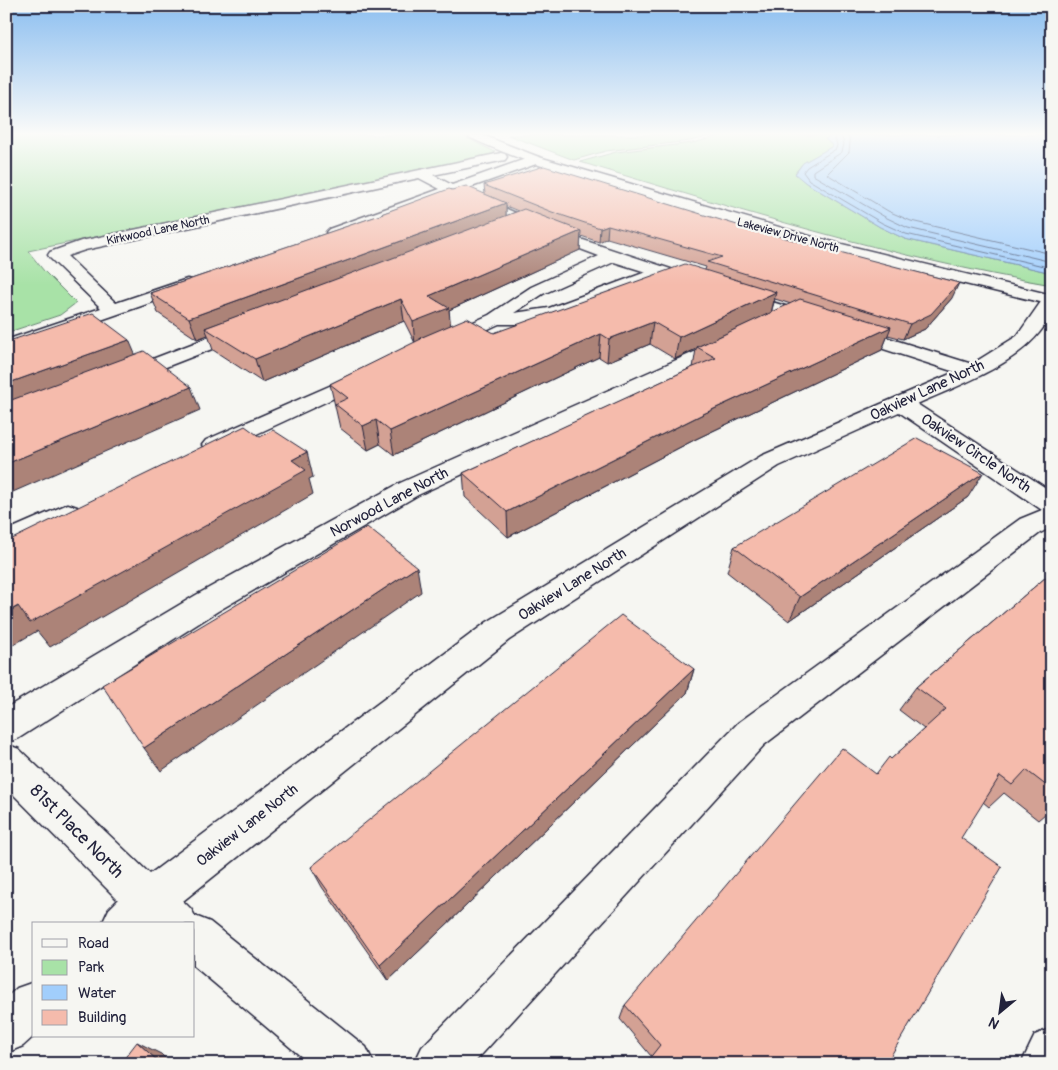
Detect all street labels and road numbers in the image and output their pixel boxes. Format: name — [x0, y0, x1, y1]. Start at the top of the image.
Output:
street label: Kirkwood Lane North — [105, 212, 211, 249]
street label: Lakeview Drive North — [735, 215, 841, 256]
street label: Oakview Lane North — [867, 356, 987, 425]
street label: Oakview Circle North — [917, 410, 1034, 497]
street label: Norwood Lane North — [327, 463, 452, 542]
street label: Oakview Lane North — [515, 544, 630, 625]
street label: 81st Place North — [25, 779, 129, 883]
street label: Oakview Lane North — [193, 780, 302, 871]

